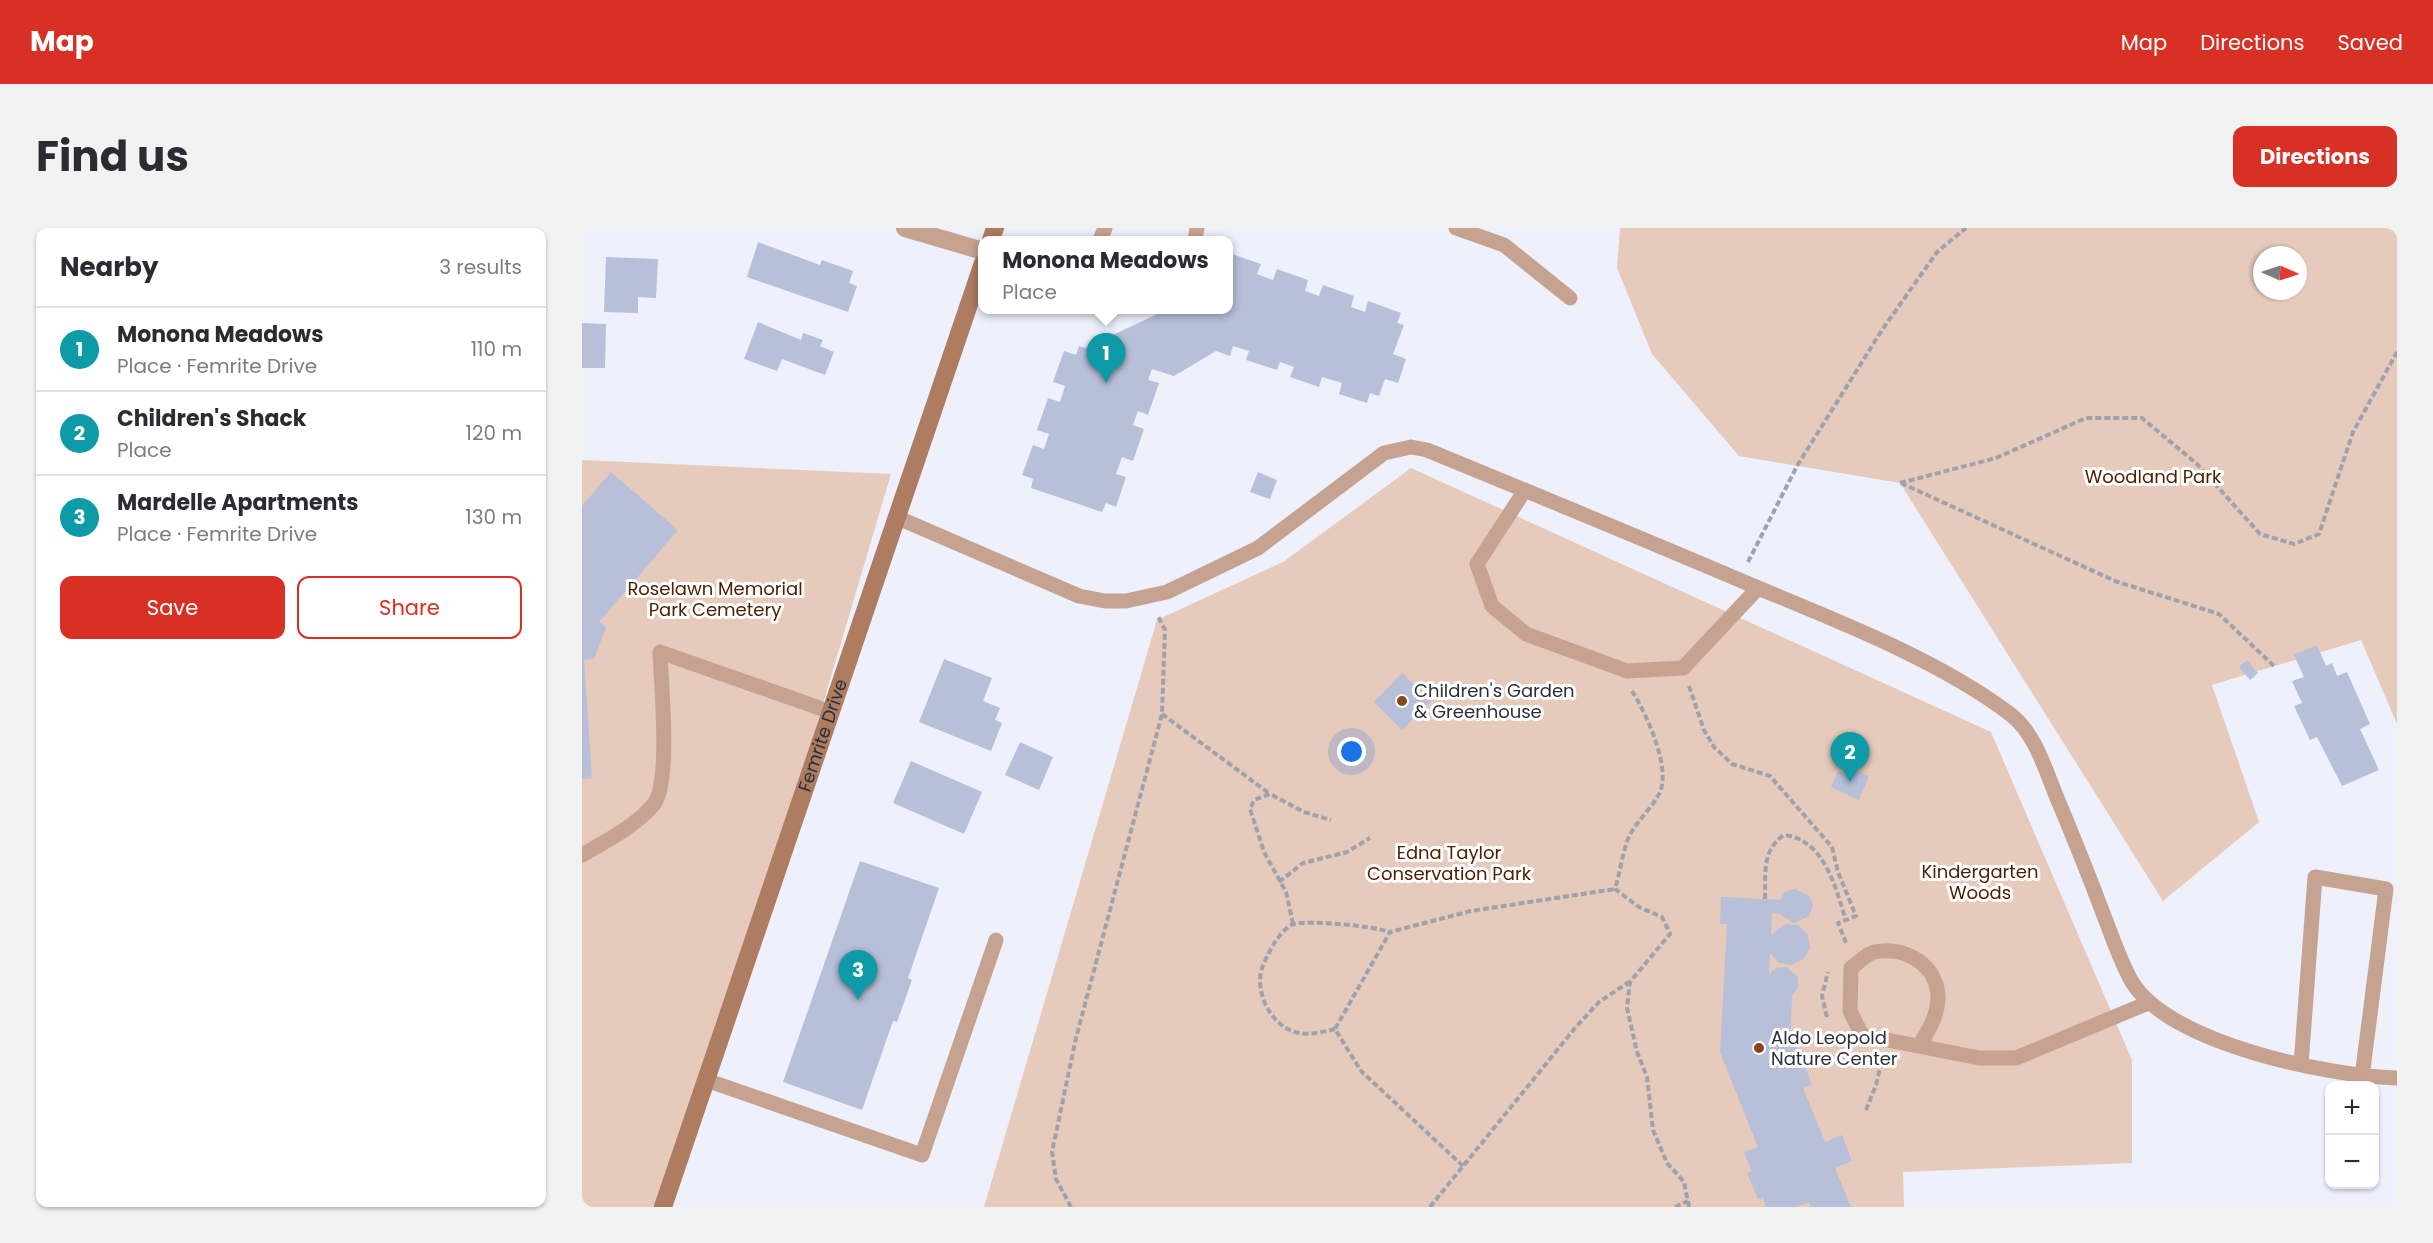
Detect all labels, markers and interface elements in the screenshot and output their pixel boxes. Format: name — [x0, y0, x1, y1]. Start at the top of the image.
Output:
text: Map — [30, 22, 94, 61]
text: Map — [2121, 28, 2167, 57]
text: Directions — [2200, 28, 2304, 57]
text: Saved — [2337, 28, 2403, 57]
button: Directions — [2233, 126, 2397, 187]
text: Find us — [36, 127, 189, 186]
popup — [978, 236, 1233, 314]
text: Monona Meadows — [1002, 245, 1209, 276]
north arrow — [2253, 246, 2307, 300]
text: Nearby — [60, 249, 158, 285]
text: 3 results — [439, 253, 522, 281]
text: Place — [1002, 278, 1057, 306]
text: Monona Meadows — [117, 319, 323, 350]
pin: 1 — [1086, 334, 1126, 383]
text: 1 — [76, 335, 83, 363]
text: 110 m — [471, 335, 522, 363]
text: Place · Femrite Drive — [117, 352, 317, 380]
text: Children's Shack — [117, 403, 306, 434]
text: 2 — [74, 419, 85, 447]
text: 120 m — [466, 419, 522, 447]
text: Place — [117, 436, 172, 464]
park label: Woodland Park — [2085, 464, 2222, 489]
text: Mardelle Apartments — [117, 487, 359, 518]
text: 3 — [73, 503, 86, 531]
text: 130 m — [465, 503, 522, 531]
text: Place · Femrite Drive — [117, 520, 317, 548]
button: Save — [60, 576, 285, 639]
button: Share — [297, 576, 522, 639]
park label: Roselawn Memorial Park Cemetery — [627, 576, 803, 622]
street label: Femrite Drive — [792, 675, 853, 795]
place label: Children's Garden & Greenhouse — [1414, 678, 1575, 724]
marker: Children's Garden & Greenhouse — [1395, 694, 1409, 708]
pin: 2 — [1830, 732, 1870, 782]
your location — [1337, 737, 1366, 766]
park label: Edna Taylor Conservation Park — [1367, 840, 1532, 886]
park label: Kindergarten Woods — [1921, 859, 2039, 905]
pin: 3 — [838, 950, 878, 1000]
place label: Aldo Leopold Nature Center — [1771, 1025, 1898, 1071]
marker: Aldo Leopold Nature Center — [1752, 1041, 1766, 1055]
map controls — [2325, 1081, 2379, 1189]
button: + — [2325, 1081, 2379, 1135]
button: − — [2325, 1135, 2379, 1189]

